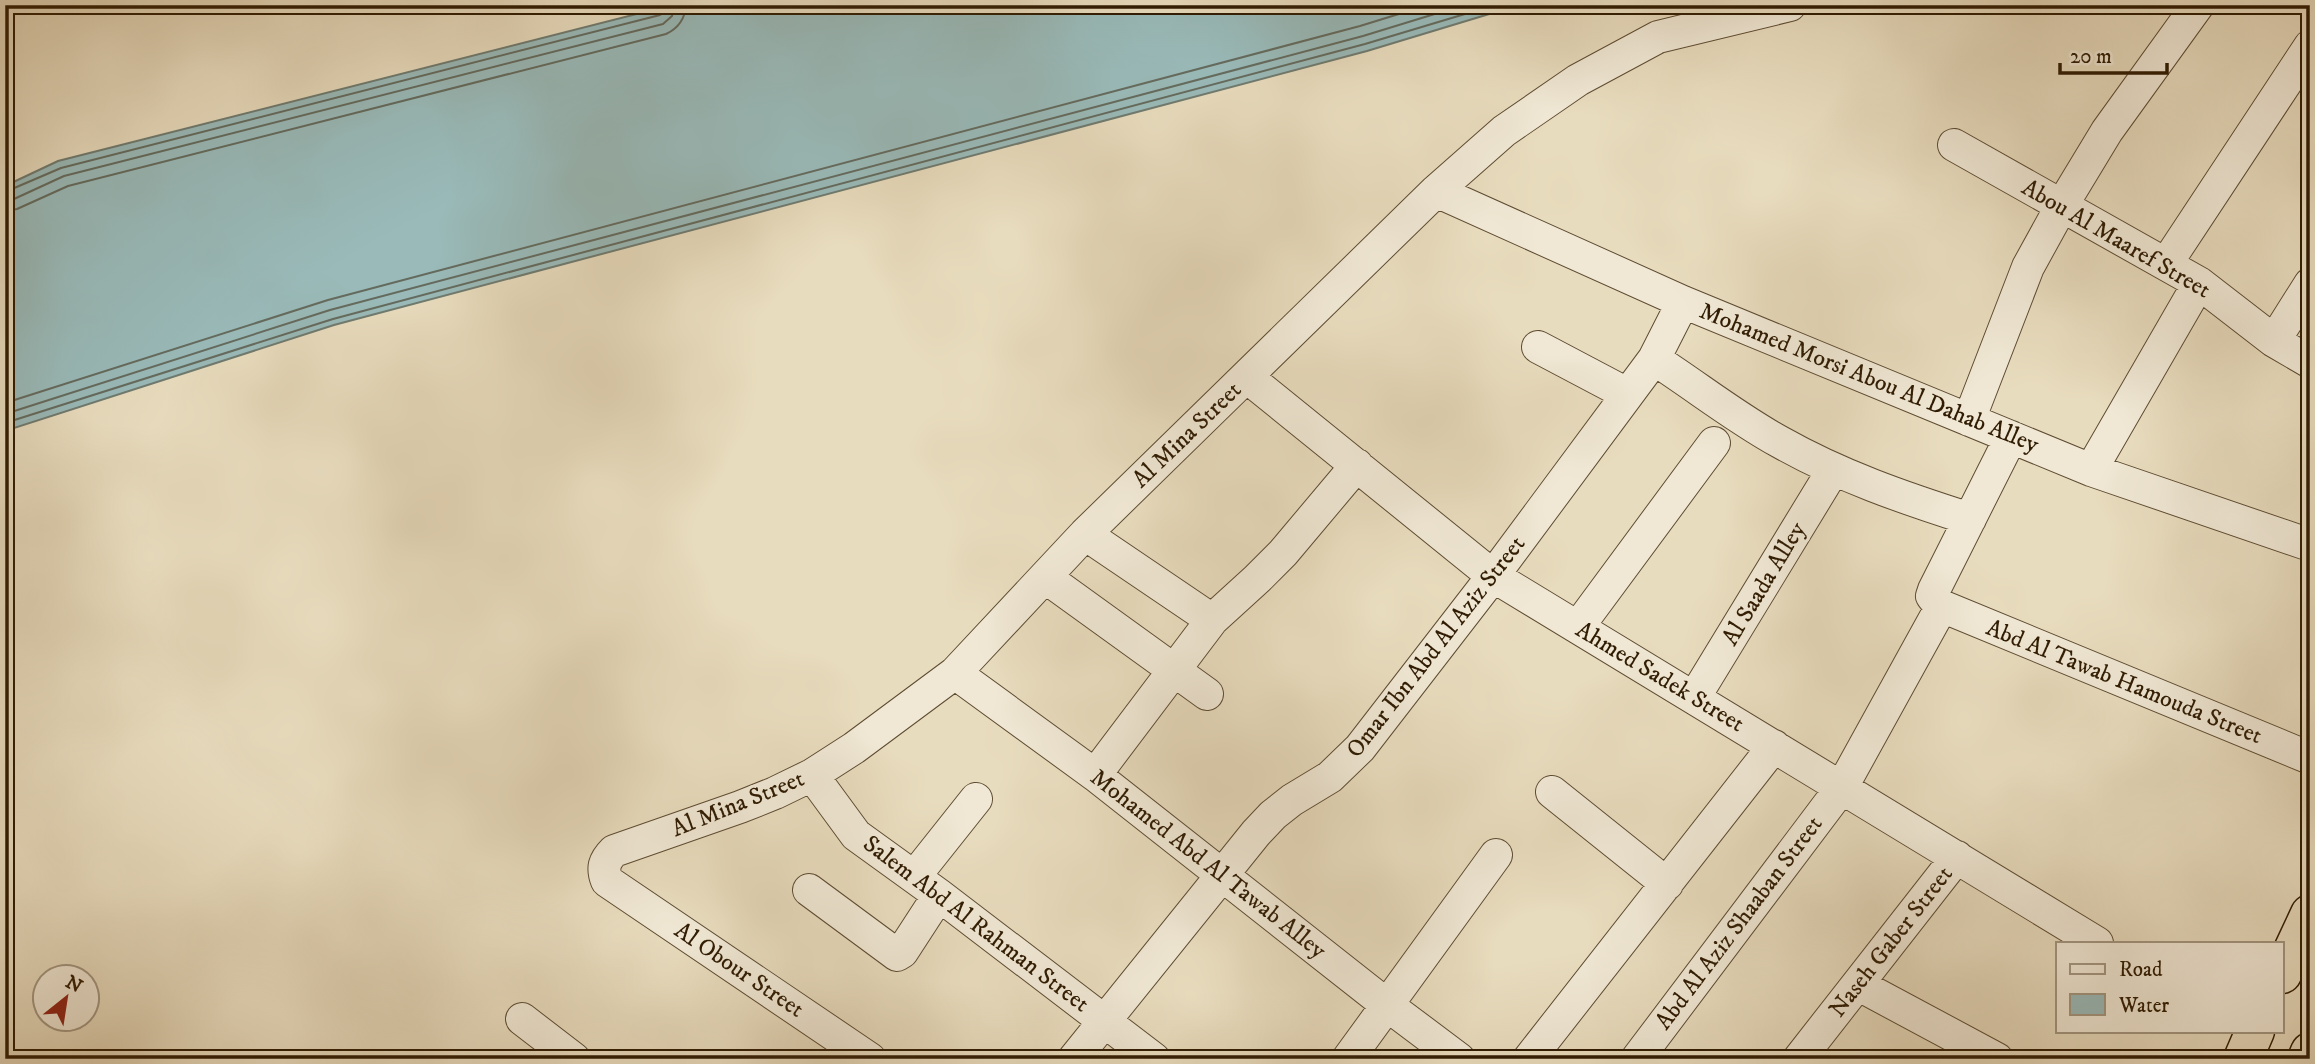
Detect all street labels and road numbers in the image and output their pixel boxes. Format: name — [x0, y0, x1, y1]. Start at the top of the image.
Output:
street label: Abou Al Maaref Street — [2016, 173, 2216, 305]
street label: Mohamed Morsi Abou Al Dahab Alley — [1695, 296, 2044, 460]
street label: Al Mina Street — [1126, 375, 1248, 495]
street label: Al Saada Alley — [1715, 516, 1813, 651]
street label: Omar Ibn Abd Al Aziz Street — [1340, 530, 1532, 764]
street label: Abd Al Tawab Hamouda Street — [1982, 613, 2267, 751]
street label: Ahmed Sadek Street — [1570, 615, 1750, 739]
street label: Mohamed Abd Al Tawab Alley — [1084, 763, 1332, 966]
street label: Al Mina Street — [667, 764, 809, 844]
street label: Abd Al Aziz Shaaban Street — [1649, 810, 1829, 1036]
street label: Salem Abd Al Rahman Street — [857, 829, 1095, 1019]
street label: Naseh Gaber Street — [1823, 860, 1960, 1024]
street label: Al Obour Street — [668, 916, 810, 1025]

